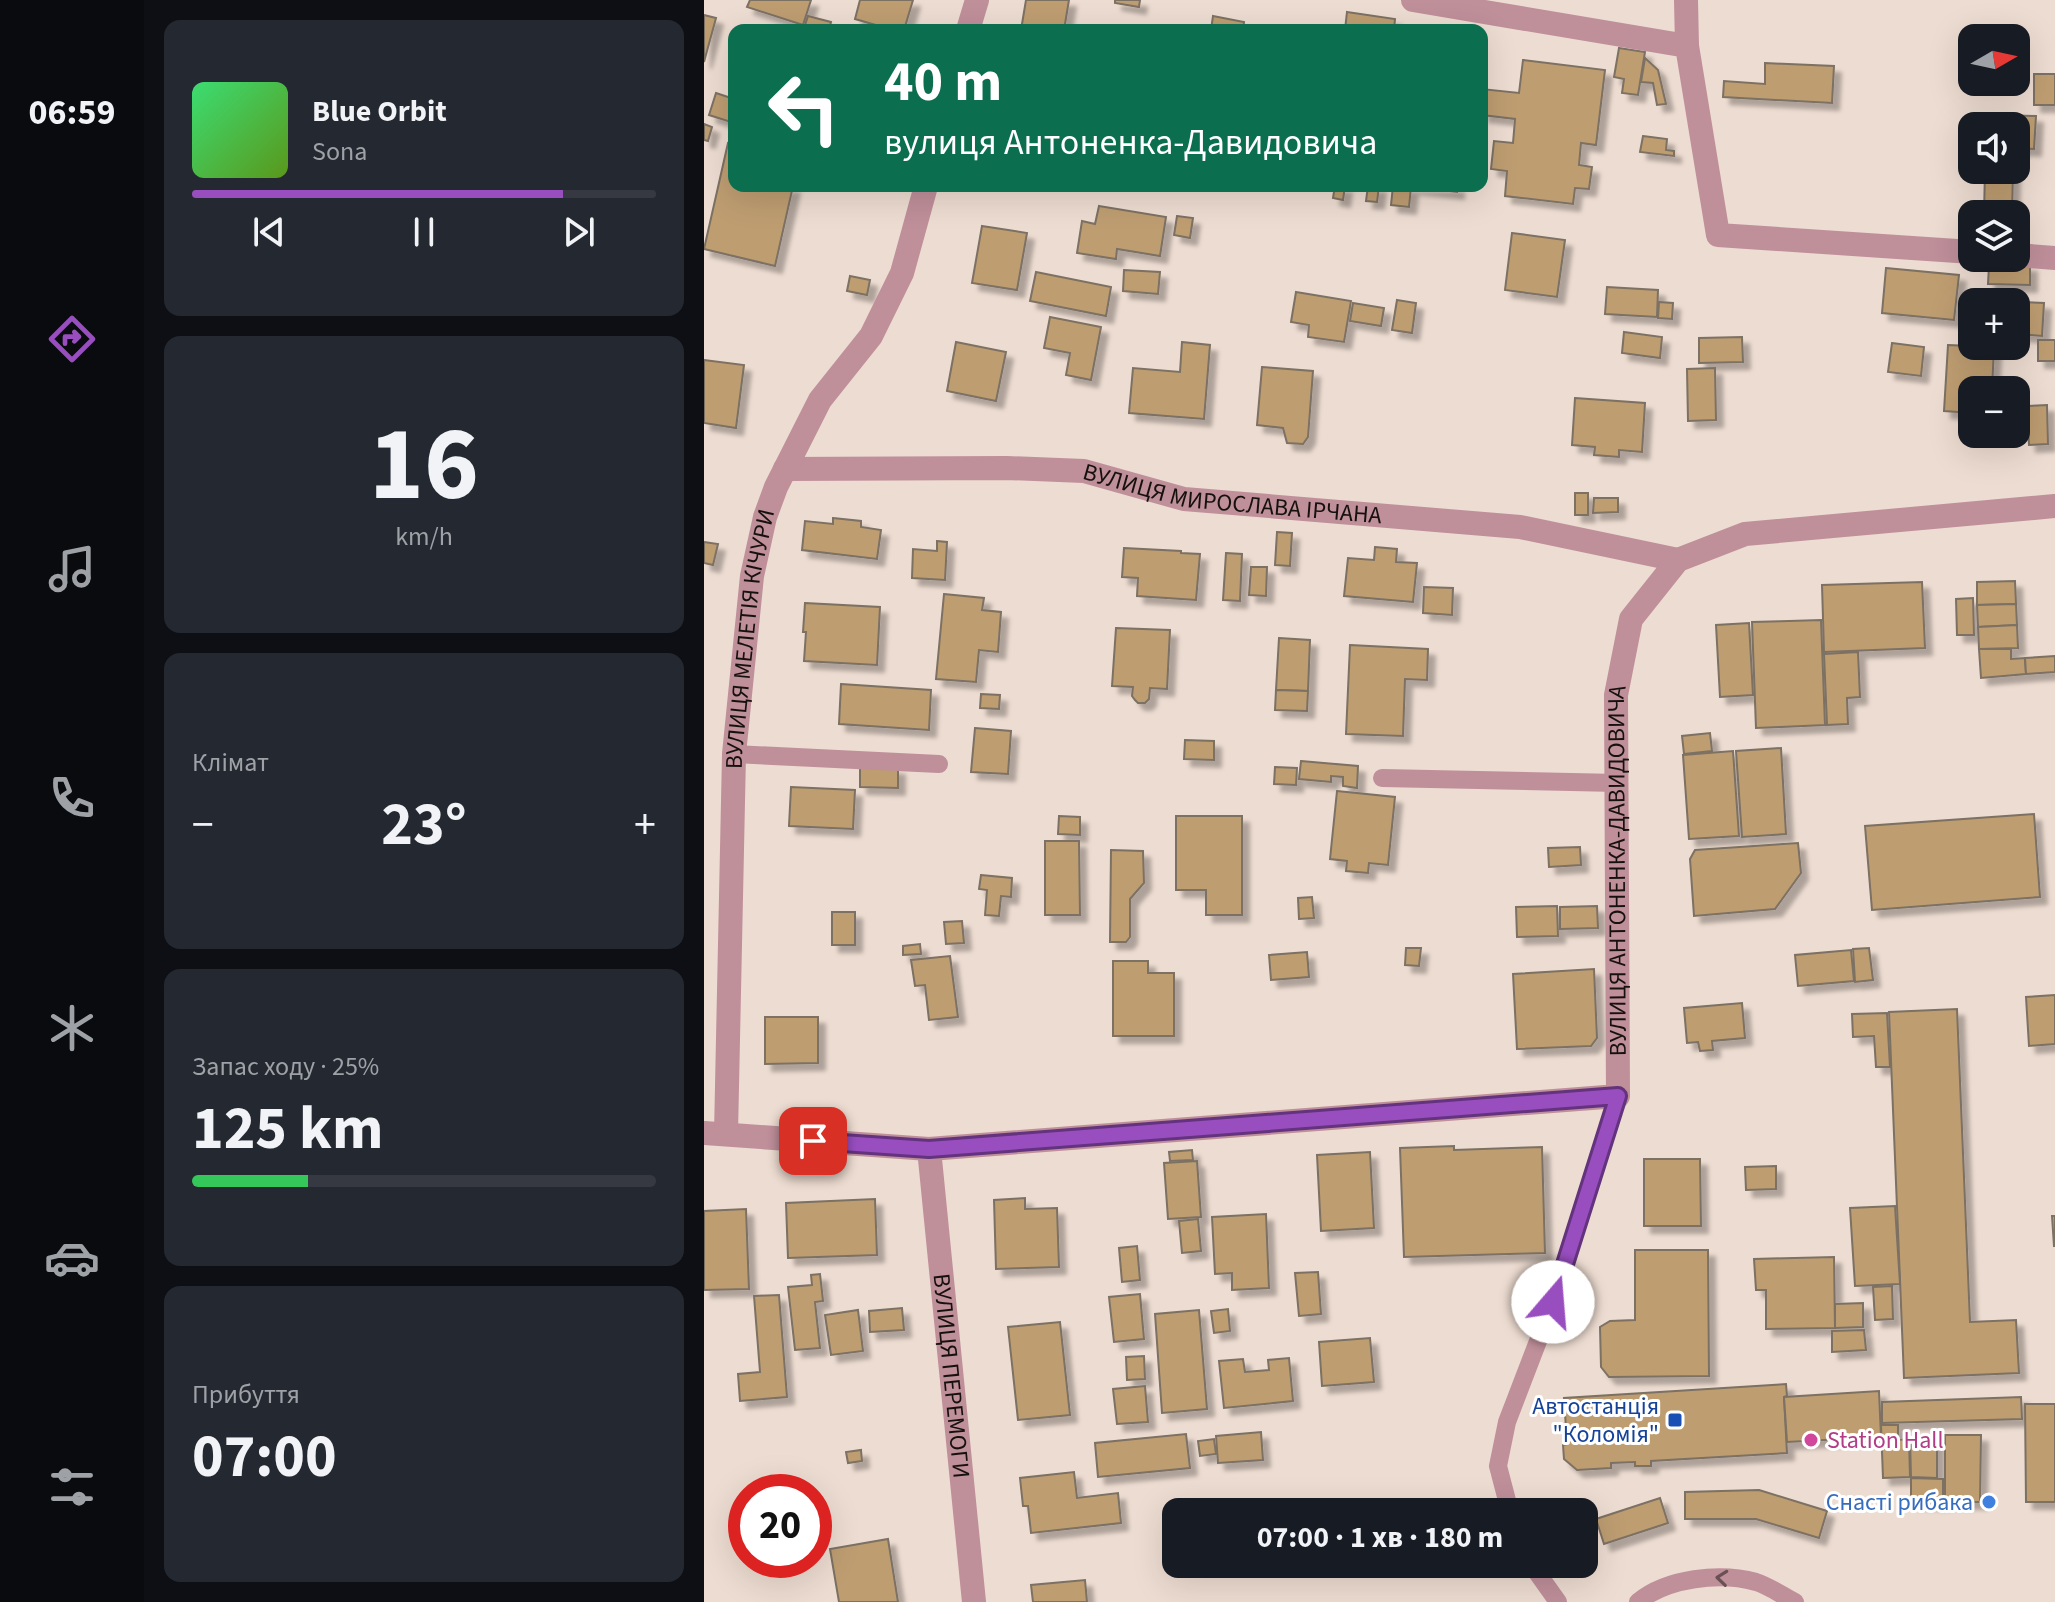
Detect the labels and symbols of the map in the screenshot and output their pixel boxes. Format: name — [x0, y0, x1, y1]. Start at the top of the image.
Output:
north arrow — [1958, 24, 2030, 96]
street label: ВУЛИЦЯ МИРОСЛАВА ІРЧАНА — [1079, 455, 1383, 533]
street label: ВУЛИЦЯ МЕЛЕТІЯ КІЧУРИ — [717, 506, 784, 770]
street label: ВУЛИЦЯ АНТОНЕНКА-ДАВИДОВИЧА — [1599, 682, 1636, 1056]
pin — [779, 1107, 847, 1175]
position arrow — [1511, 1260, 1595, 1344]
street label: ВУЛИЦЯ ПЕРЕМОГИ — [923, 1272, 979, 1480]
place label: Автостанція "Коломія" — [1532, 1389, 1659, 1452]
marker: Автостанція "Коломія" — [1666, 1411, 1684, 1429]
place label: Station Hall — [1827, 1423, 1944, 1458]
marker: Station Hall — [1802, 1431, 1820, 1449]
speed limit sign: 20 — [728, 1474, 832, 1578]
place label: Снасті рибака — [1826, 1485, 1973, 1520]
marker: Снасті рибака — [1980, 1493, 1998, 1511]
one-way arrow — [1715, 1570, 1728, 1587]

